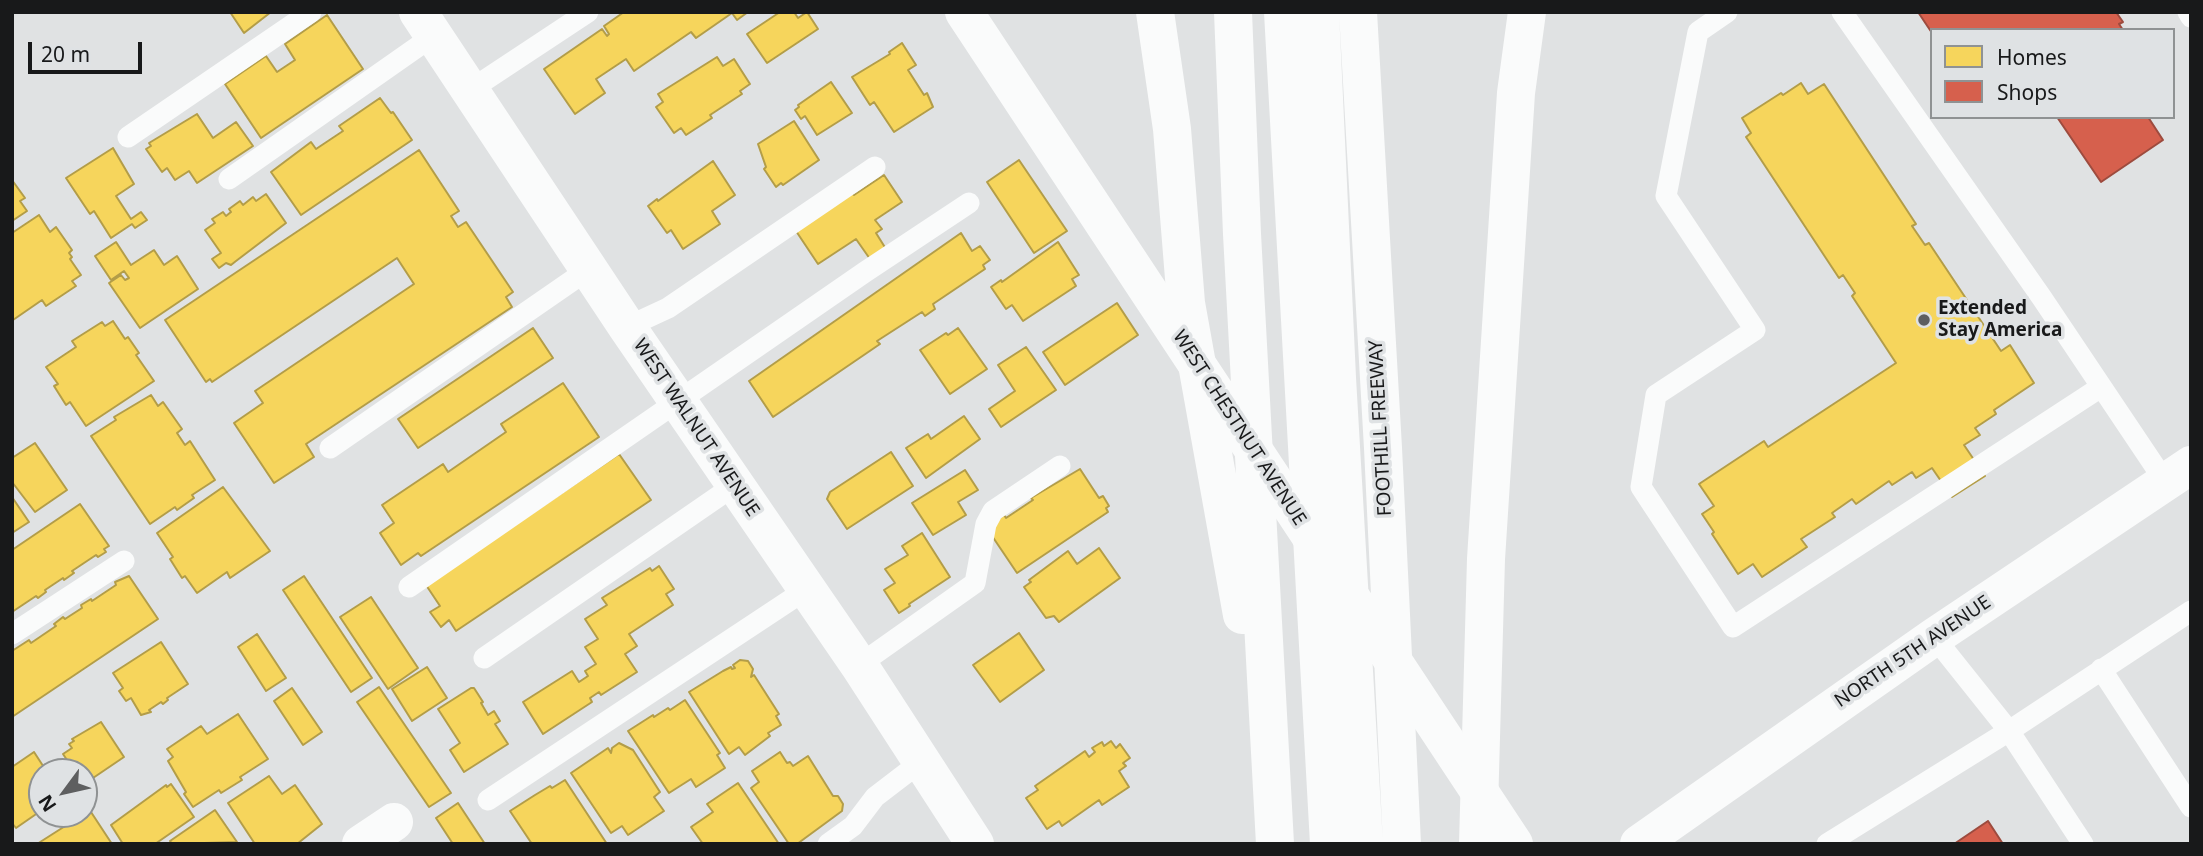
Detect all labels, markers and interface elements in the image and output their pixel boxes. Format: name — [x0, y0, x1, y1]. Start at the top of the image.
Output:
scale bar — [32, 28, 145, 72]
legend — [1930, 28, 2175, 119]
text: 20 m — [41, 40, 90, 68]
text: Homes — [1997, 43, 2067, 71]
text: Shops — [1997, 78, 2057, 106]
place label: Extended Stay America — [1938, 298, 2062, 342]
marker: Extended Stay America — [1916, 312, 1932, 328]
street label: WEST CHESTNUT AVENUE — [1167, 326, 1311, 530]
street label: WEST WALNUT AVENUE — [628, 335, 764, 521]
street label: FOOTHILL FREEWAY — [1365, 339, 1397, 517]
street label: NORTH 5TH AVENUE — [1831, 591, 1995, 713]
north arrow — [28, 758, 98, 828]
text: N — [32, 790, 62, 817]

